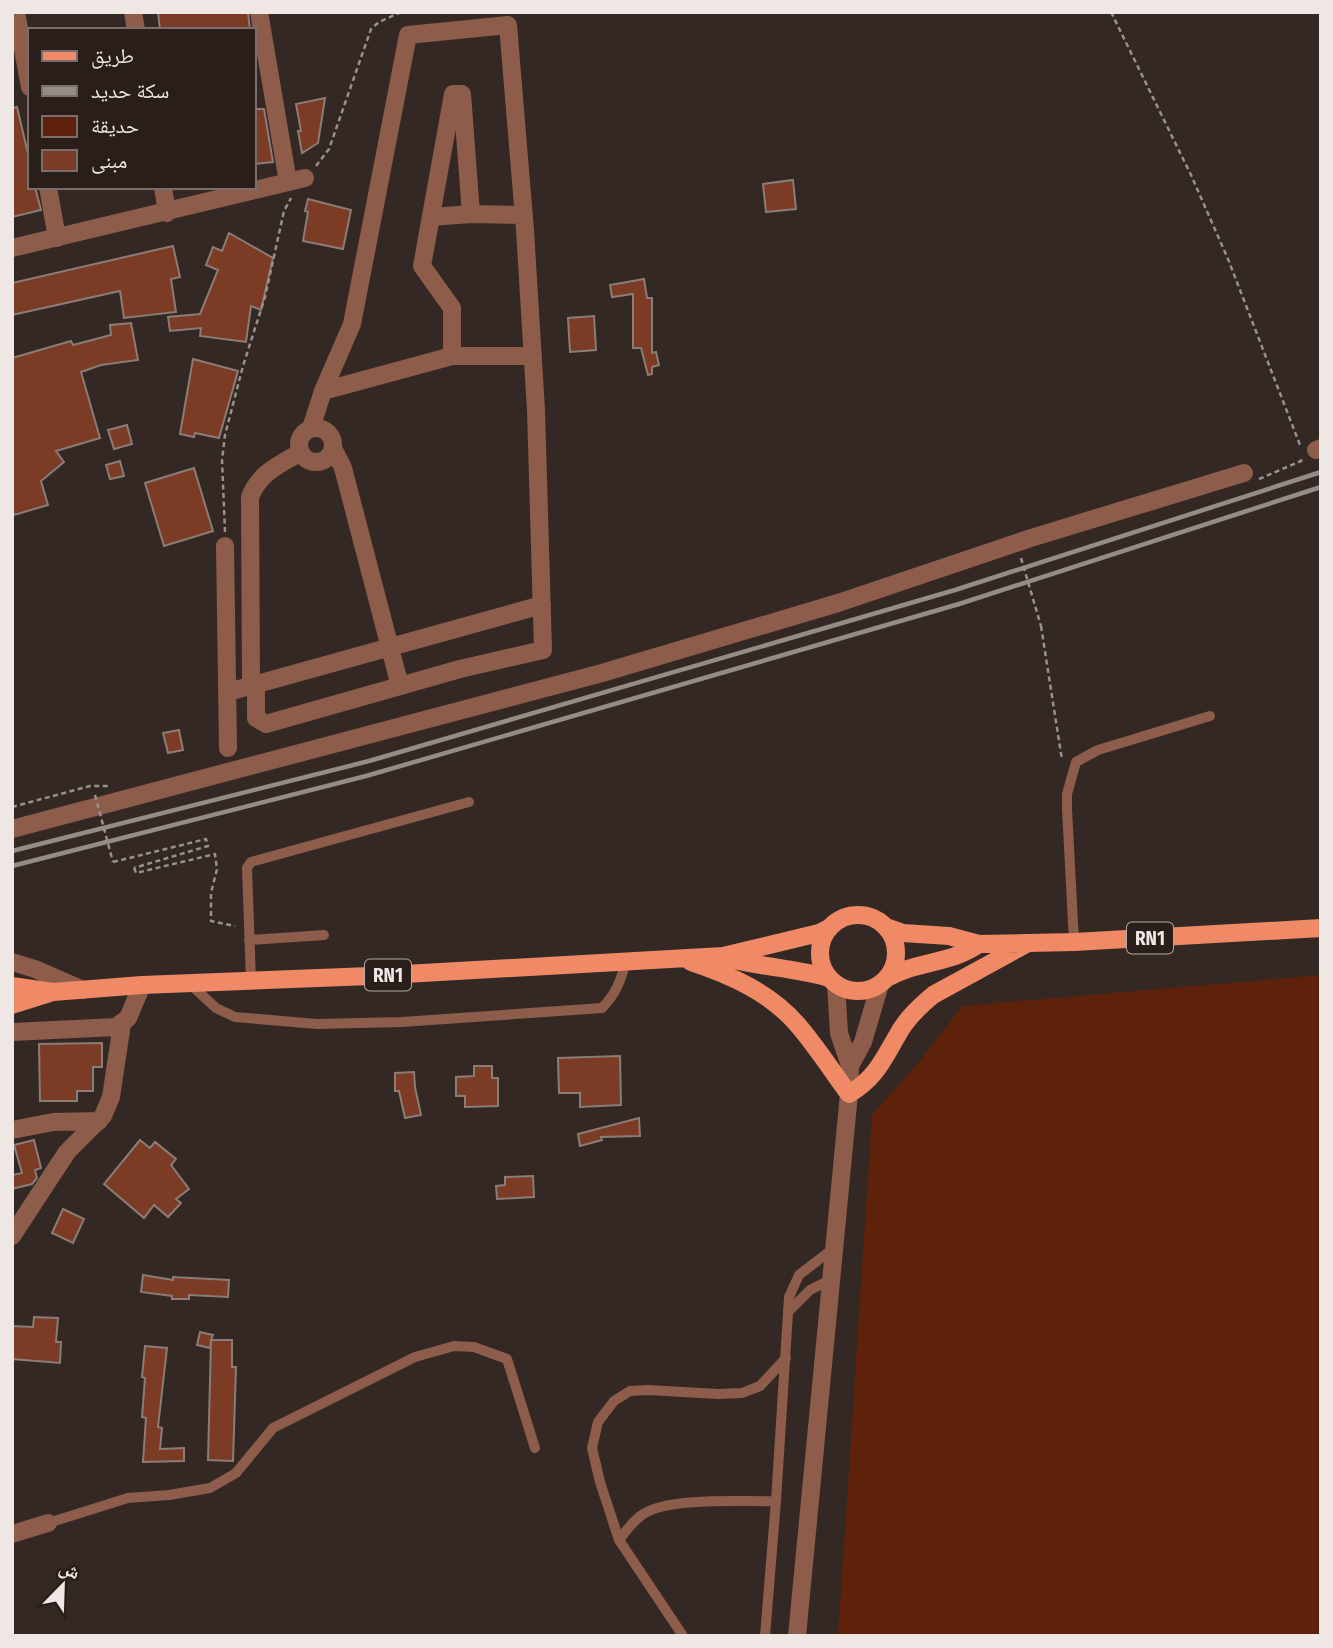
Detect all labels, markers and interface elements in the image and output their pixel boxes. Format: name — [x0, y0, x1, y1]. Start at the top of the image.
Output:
legend — [28, 28, 256, 189]
text: طريق — [91, 43, 134, 69]
text: سكة حديد — [91, 78, 169, 104]
text: حديقة — [91, 113, 139, 139]
text: مبنى — [91, 148, 127, 174]
road number: RN1 — [1127, 922, 1173, 954]
road number: RN1 — [365, 959, 411, 990]
north arrow — [28, 1550, 98, 1620]
text: ش — [56, 1555, 83, 1584]

